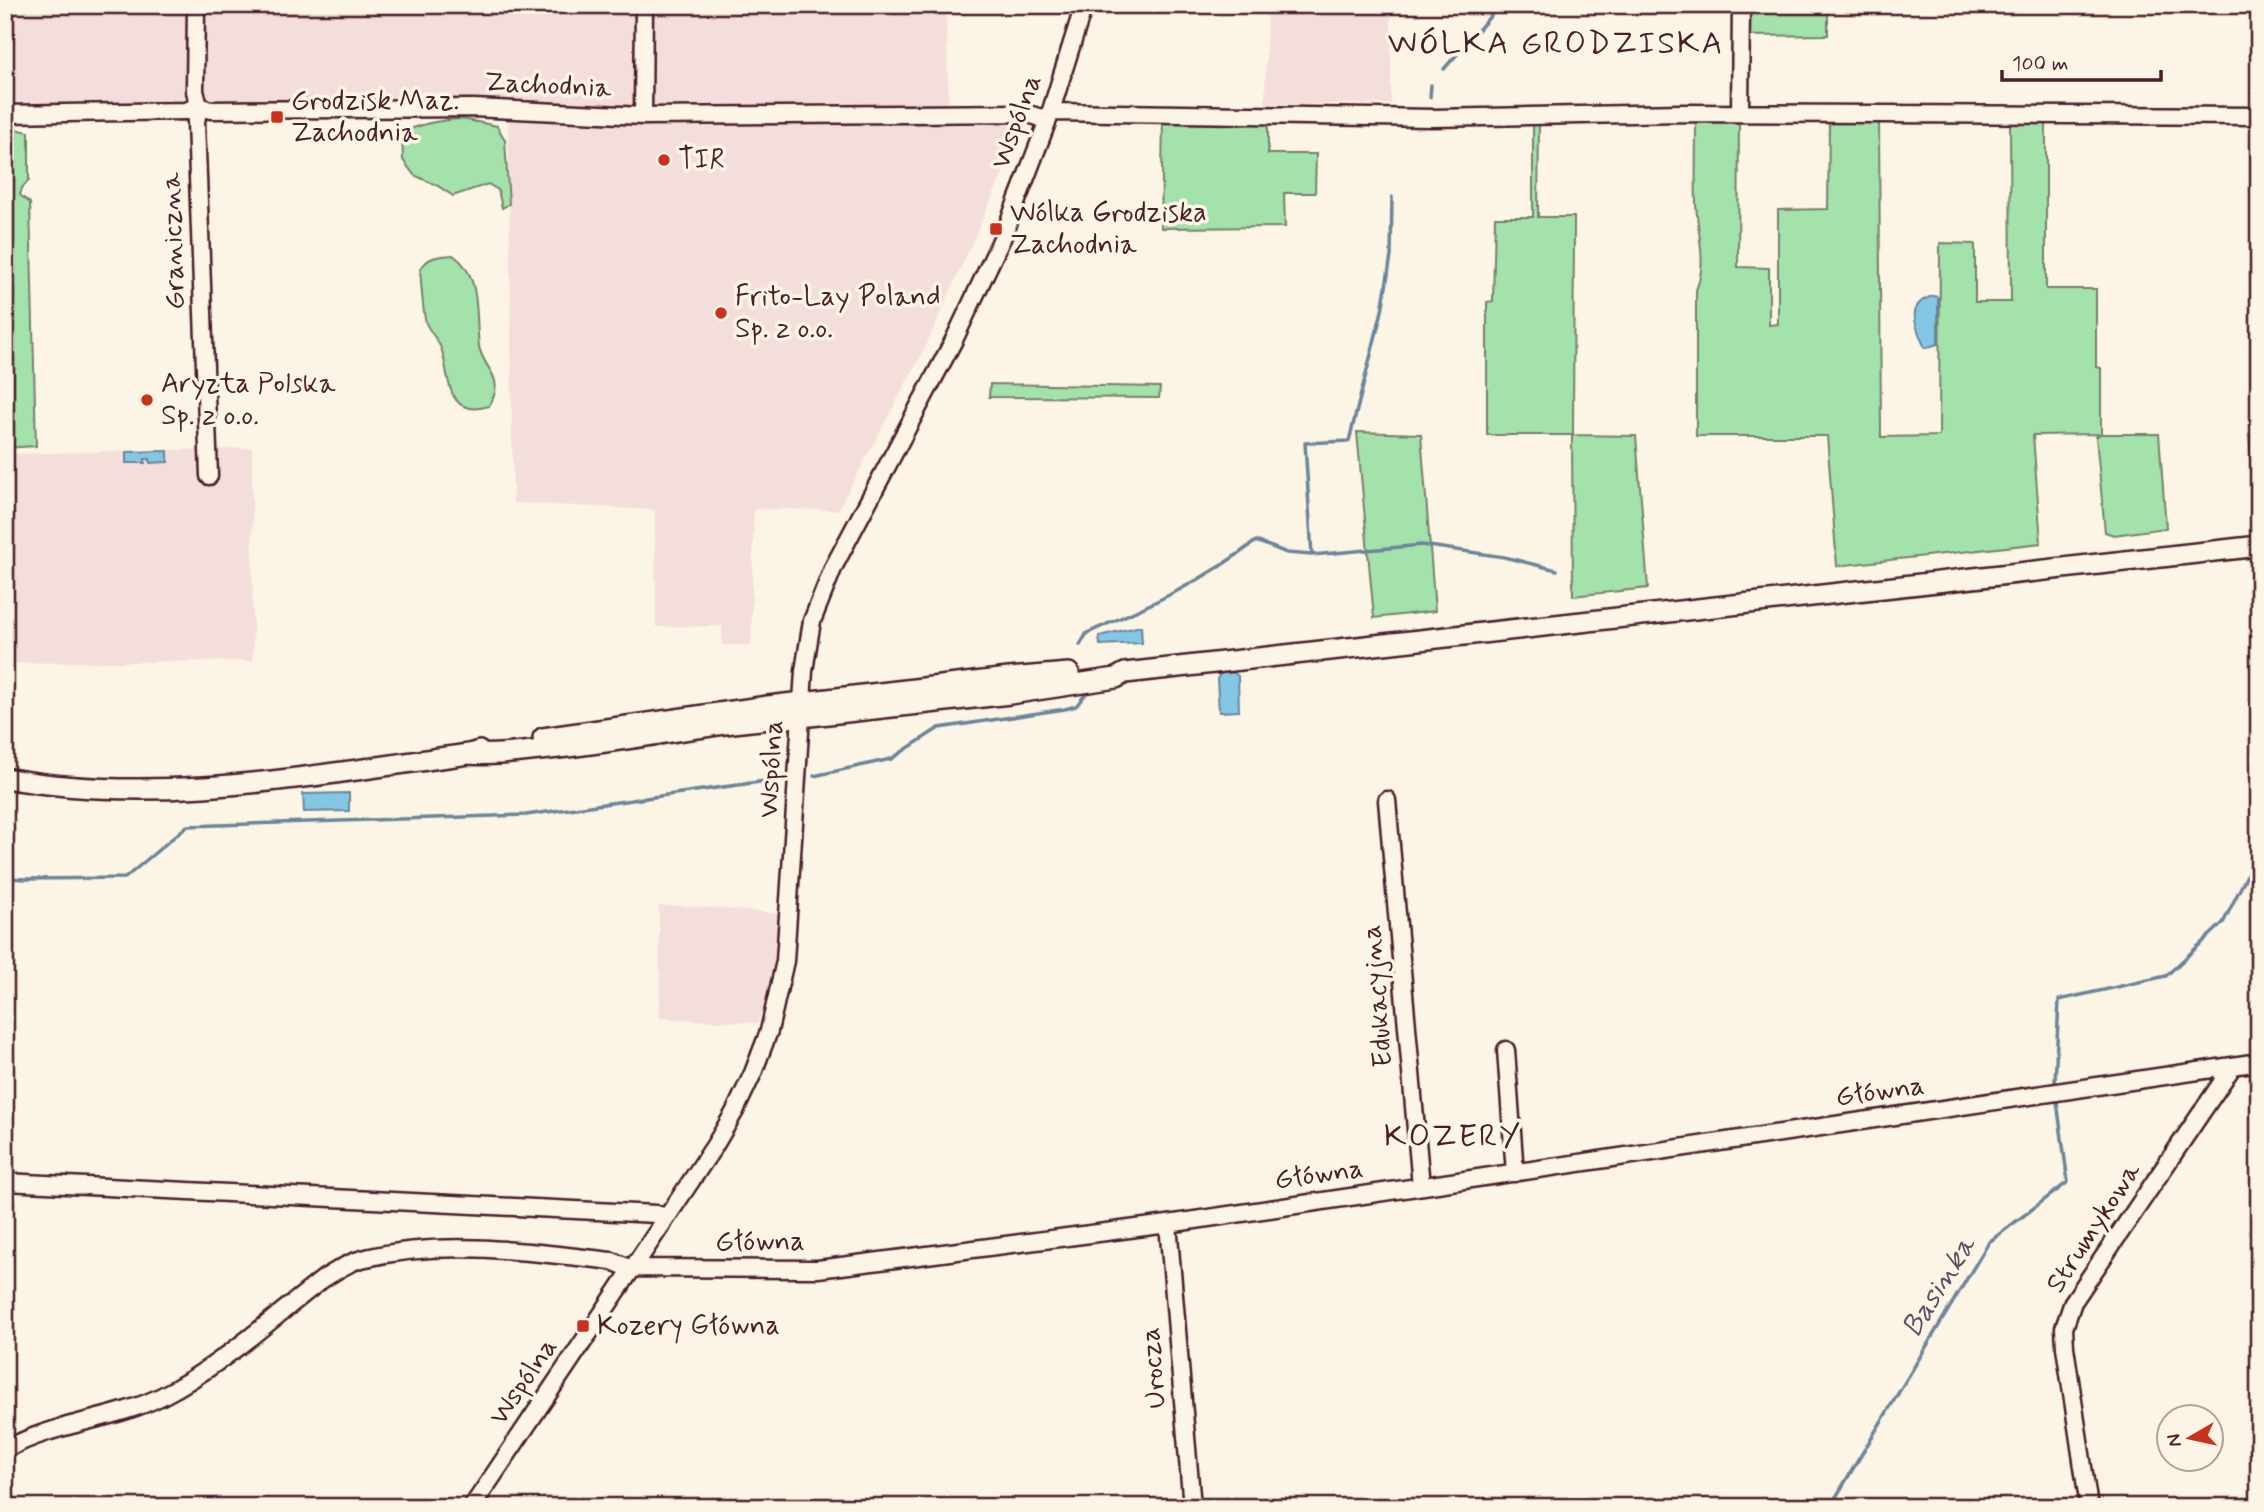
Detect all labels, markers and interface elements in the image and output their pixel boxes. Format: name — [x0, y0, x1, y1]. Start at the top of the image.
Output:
district label: WÓLKA GRODZISKA — [1388, 23, 1724, 65]
scale bar — [2002, 38, 2161, 82]
text: 100 m — [2012, 50, 2068, 78]
street label: Zachodnia — [484, 64, 612, 108]
street label: Wspólna — [983, 70, 1051, 174]
place label: Grodzisk Maz. Zachodnia — [291, 83, 459, 152]
marker: Grodzisk Maz. Zachodnia — [269, 109, 285, 125]
place label: TIR — [678, 142, 725, 179]
marker: TIR — [656, 152, 672, 168]
street label: Graniczna — [153, 172, 195, 310]
place label: Wólka Grodziska Zachodnia — [1010, 195, 1207, 264]
marker: Wólka Grodziska Zachodnia — [988, 221, 1004, 237]
place label: Frito-Lay Poland Sp. z o.o. — [735, 279, 941, 348]
marker: Frito-Lay Poland Sp. z o.o. — [713, 305, 729, 321]
place label: Aryzta Polska Sp. z o.o. — [161, 366, 336, 435]
marker: Aryzta Polska Sp. z o.o. — [139, 392, 155, 408]
street label: Wspólna — [751, 719, 793, 819]
street label: Edukacyjna — [1353, 923, 1403, 1069]
street label: Główna — [1833, 1067, 1927, 1117]
district label: KOZERY — [1384, 1116, 1522, 1158]
street label: Główna — [1272, 1150, 1366, 1200]
street label: Strumykowa — [2038, 1155, 2150, 1301]
street label: Główna — [715, 1224, 805, 1261]
water label: Basinka — [1893, 1229, 1986, 1345]
place label: Kozery Główna — [597, 1308, 780, 1345]
marker: Kozery Główna — [575, 1318, 591, 1334]
street label: Urocza — [1132, 1326, 1176, 1410]
street label: Wspólna — [481, 1331, 567, 1433]
north arrow — [2156, 1404, 2226, 1474]
text: N — [2161, 1432, 2188, 1449]

